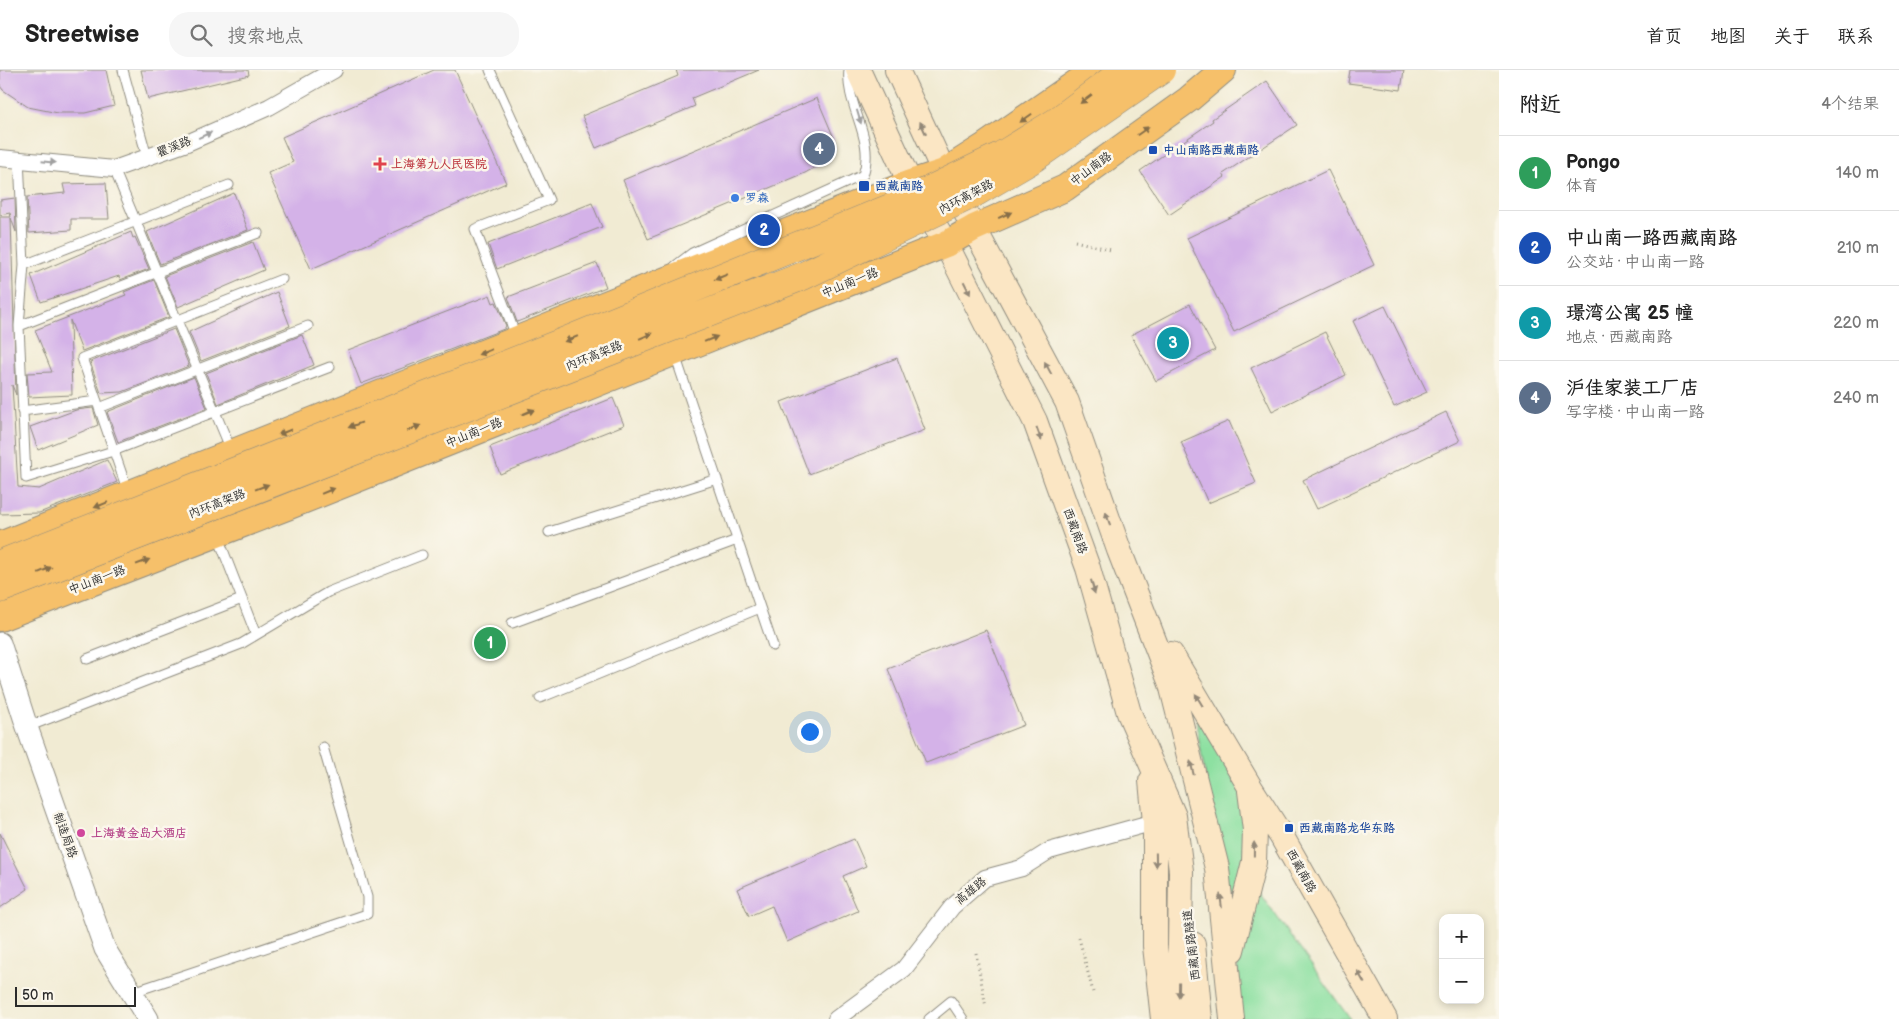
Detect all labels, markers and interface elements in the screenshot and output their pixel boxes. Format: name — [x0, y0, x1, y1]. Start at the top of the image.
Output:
search box — [169, 12, 519, 57]
text: Streetwise — [25, 20, 139, 49]
icon: search — [187, 21, 215, 49]
text: 搜索地点 — [227, 25, 303, 48]
text: 首页 — [1646, 26, 1682, 47]
text: 地图 — [1710, 26, 1746, 47]
text: 关于 — [1774, 26, 1810, 47]
text: 联系 — [1838, 26, 1874, 47]
text: 附近 — [1519, 92, 1561, 117]
one-way arrow — [1079, 94, 1093, 104]
text: 4个结果 — [1821, 95, 1879, 114]
one-way arrow — [855, 110, 863, 125]
one-way arrow — [1019, 113, 1033, 123]
one-way arrow — [919, 121, 927, 135]
one-way arrow — [1136, 126, 1150, 136]
one-way arrow — [198, 130, 212, 138]
pin: 4 — [803, 130, 835, 168]
street label: 瞿溪路 — [155, 134, 193, 160]
place label: 中山南路西藏南路 — [1163, 143, 1259, 158]
marker: 中山南路西藏南路 — [1147, 144, 1159, 156]
street label: 中山南路 — [1067, 149, 1115, 189]
text: Pongo — [1566, 151, 1620, 174]
marker: 上海第九人民医院 — [373, 157, 387, 171]
place label: 上海第九人民医院 — [391, 157, 487, 172]
one-way arrow — [41, 158, 57, 166]
text: 1 — [1532, 164, 1538, 183]
text: 140 m — [1836, 164, 1879, 183]
street label: 内环高架路 — [936, 176, 996, 218]
text: 体育 — [1566, 177, 1598, 196]
marker: 西藏南路 — [857, 179, 871, 193]
place label: 西藏南路 — [875, 179, 923, 194]
place label: 罗森 — [745, 191, 769, 206]
marker: 罗森 — [729, 192, 741, 204]
one-way arrow — [998, 210, 1012, 218]
pin: 2 — [748, 211, 780, 249]
text: 中山南一路西藏南路 — [1566, 227, 1737, 250]
text: 2 — [1530, 239, 1540, 258]
text: 210 m — [1837, 239, 1879, 258]
text: 公交站 · 中山南一路 — [1566, 253, 1704, 272]
street label: 中山南一路 — [819, 265, 881, 301]
one-way arrow — [714, 274, 728, 282]
one-way arrow — [963, 281, 971, 296]
text: 璟湾公寓 25 幢 — [1566, 302, 1694, 325]
text: 3 — [1530, 314, 1540, 333]
text: 220 m — [1833, 314, 1879, 333]
pin: 3 — [1157, 324, 1189, 362]
text: 地点 · 西藏南路 — [1566, 328, 1672, 347]
one-way arrow — [639, 332, 654, 340]
one-way arrow — [563, 335, 578, 343]
one-way arrow — [704, 335, 719, 343]
street label: 内环高架路 — [563, 338, 625, 374]
one-way arrow — [477, 349, 492, 356]
one-way arrow — [1044, 361, 1052, 375]
text: 沪佳家装工厂店 — [1566, 377, 1699, 400]
text: 4 — [1530, 389, 1540, 408]
text: 240 m — [1833, 389, 1879, 408]
text: 写字楼 · 中山南一路 — [1566, 403, 1704, 422]
one-way arrow — [521, 408, 536, 416]
street label: 中山南一路 — [443, 415, 505, 451]
one-way arrow — [347, 421, 362, 429]
one-way arrow — [406, 424, 421, 431]
one-way arrow — [1036, 426, 1043, 441]
one-way arrow — [278, 428, 292, 436]
one-way arrow — [255, 482, 269, 490]
street label: 内环高架路 — [186, 486, 248, 522]
one-way arrow — [321, 487, 336, 495]
one-way arrow — [94, 501, 108, 509]
street label: 西藏南路 — [1060, 506, 1090, 556]
one-way arrow — [1104, 511, 1111, 526]
one-way arrow — [136, 558, 151, 565]
street label: 中山南一路 — [66, 562, 128, 598]
one-way arrow — [38, 566, 52, 574]
one-way arrow — [1090, 579, 1098, 594]
pin: 1 — [474, 624, 506, 662]
one-way arrow — [1194, 693, 1203, 706]
your location — [797, 719, 823, 745]
one-way arrow — [1188, 761, 1196, 776]
street label: 制造局路 — [50, 810, 80, 860]
place label: 西藏南路龙华东路 — [1299, 821, 1395, 836]
marker: 西藏南路龙华东路 — [1283, 822, 1295, 834]
place label: 上海黄金岛大酒店 — [91, 826, 187, 841]
marker: 上海黄金岛大酒店 — [75, 827, 87, 839]
one-way arrow — [1250, 841, 1258, 857]
street label: 西藏南路 — [1283, 846, 1319, 896]
one-way arrow — [1152, 853, 1160, 869]
street label: 高雄路 — [952, 874, 990, 908]
one-way arrow — [1217, 893, 1225, 909]
street label: 西藏南路隧道 — [1180, 908, 1204, 982]
map controls — [1439, 914, 1484, 1004]
button: + — [1439, 914, 1484, 959]
button: − — [1439, 959, 1484, 1004]
one-way arrow — [1357, 969, 1365, 984]
one-way arrow — [1175, 982, 1183, 998]
scale bar — [15, 984, 136, 1007]
text: 50 m — [22, 987, 54, 1004]

